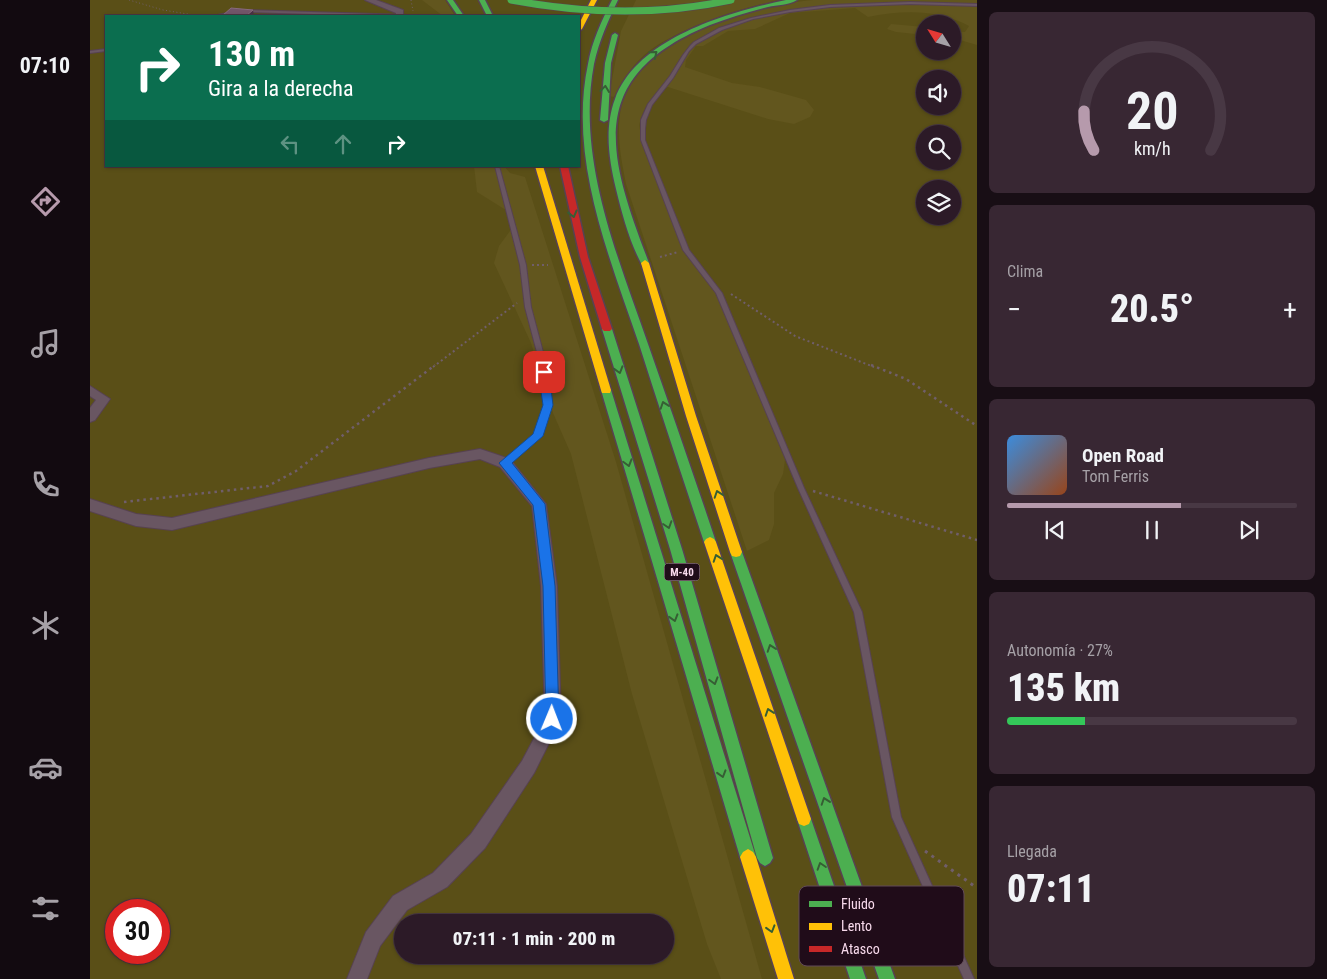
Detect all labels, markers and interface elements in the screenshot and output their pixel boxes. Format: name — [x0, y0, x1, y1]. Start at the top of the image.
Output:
north arrow — [916, 15, 961, 60]
map controls — [916, 15, 961, 225]
text: 130 m — [208, 34, 295, 75]
icon: right — [125, 35, 190, 100]
one-way arrow — [648, 52, 657, 60]
text: 07:10 — [20, 53, 70, 78]
button: sound — [916, 70, 961, 115]
text: Gira a la derecha — [208, 76, 354, 101]
text: 20 — [1126, 81, 1178, 142]
one-way arrow — [599, 84, 610, 92]
button: search — [916, 125, 961, 170]
icon: left — [276, 130, 304, 158]
icon: ahead — [329, 130, 357, 158]
icon: right — [382, 130, 410, 158]
text: km/h — [1134, 138, 1170, 159]
button: layers — [916, 180, 961, 225]
icon: directions — [28, 184, 63, 219]
one-way arrow — [567, 210, 578, 219]
text: Clima — [1007, 262, 1043, 281]
text: 20.5° — [1110, 287, 1194, 331]
text: − — [1007, 293, 1021, 326]
text: + — [1283, 293, 1297, 326]
icon: music — [28, 326, 63, 361]
pin — [523, 351, 565, 393]
icon: arrive — [530, 358, 558, 386]
one-way arrow — [614, 365, 624, 374]
one-way arrow — [660, 401, 670, 409]
text: Open Road — [1082, 444, 1164, 467]
one-way arrow — [622, 458, 632, 466]
icon: phone — [28, 467, 63, 502]
text: Tom Ferris — [1082, 467, 1149, 486]
one-way arrow — [713, 490, 723, 499]
icon: previous — [1041, 516, 1069, 544]
icon: pause — [1138, 516, 1166, 544]
icon: next — [1235, 516, 1263, 544]
one-way arrow — [662, 520, 672, 529]
one-way arrow — [712, 555, 722, 563]
road number: M-40 — [664, 564, 700, 580]
icon: climate — [28, 608, 63, 643]
one-way arrow — [669, 614, 679, 622]
text: Autonomía · 27% — [1007, 641, 1113, 660]
one-way arrow — [767, 644, 777, 652]
text: 135 km — [1007, 666, 1120, 710]
one-way arrow — [708, 676, 718, 684]
position arrow — [525, 692, 577, 744]
one-way arrow — [765, 709, 775, 717]
icon: car — [28, 750, 63, 785]
one-way arrow — [717, 769, 727, 777]
one-way arrow — [821, 797, 831, 806]
text: Llegada — [1007, 842, 1057, 861]
one-way arrow — [817, 863, 827, 871]
text: 07:11 — [1007, 867, 1095, 911]
legend — [799, 886, 964, 966]
icon: filters — [28, 891, 63, 926]
text: Fluido — [841, 896, 875, 912]
speed limit sign: 30 — [105, 899, 170, 964]
text: Lento — [841, 918, 872, 934]
one-way arrow — [765, 924, 775, 932]
text: 07:11 · 1 min · 200 m — [453, 927, 615, 950]
text: Atasco — [841, 941, 880, 957]

